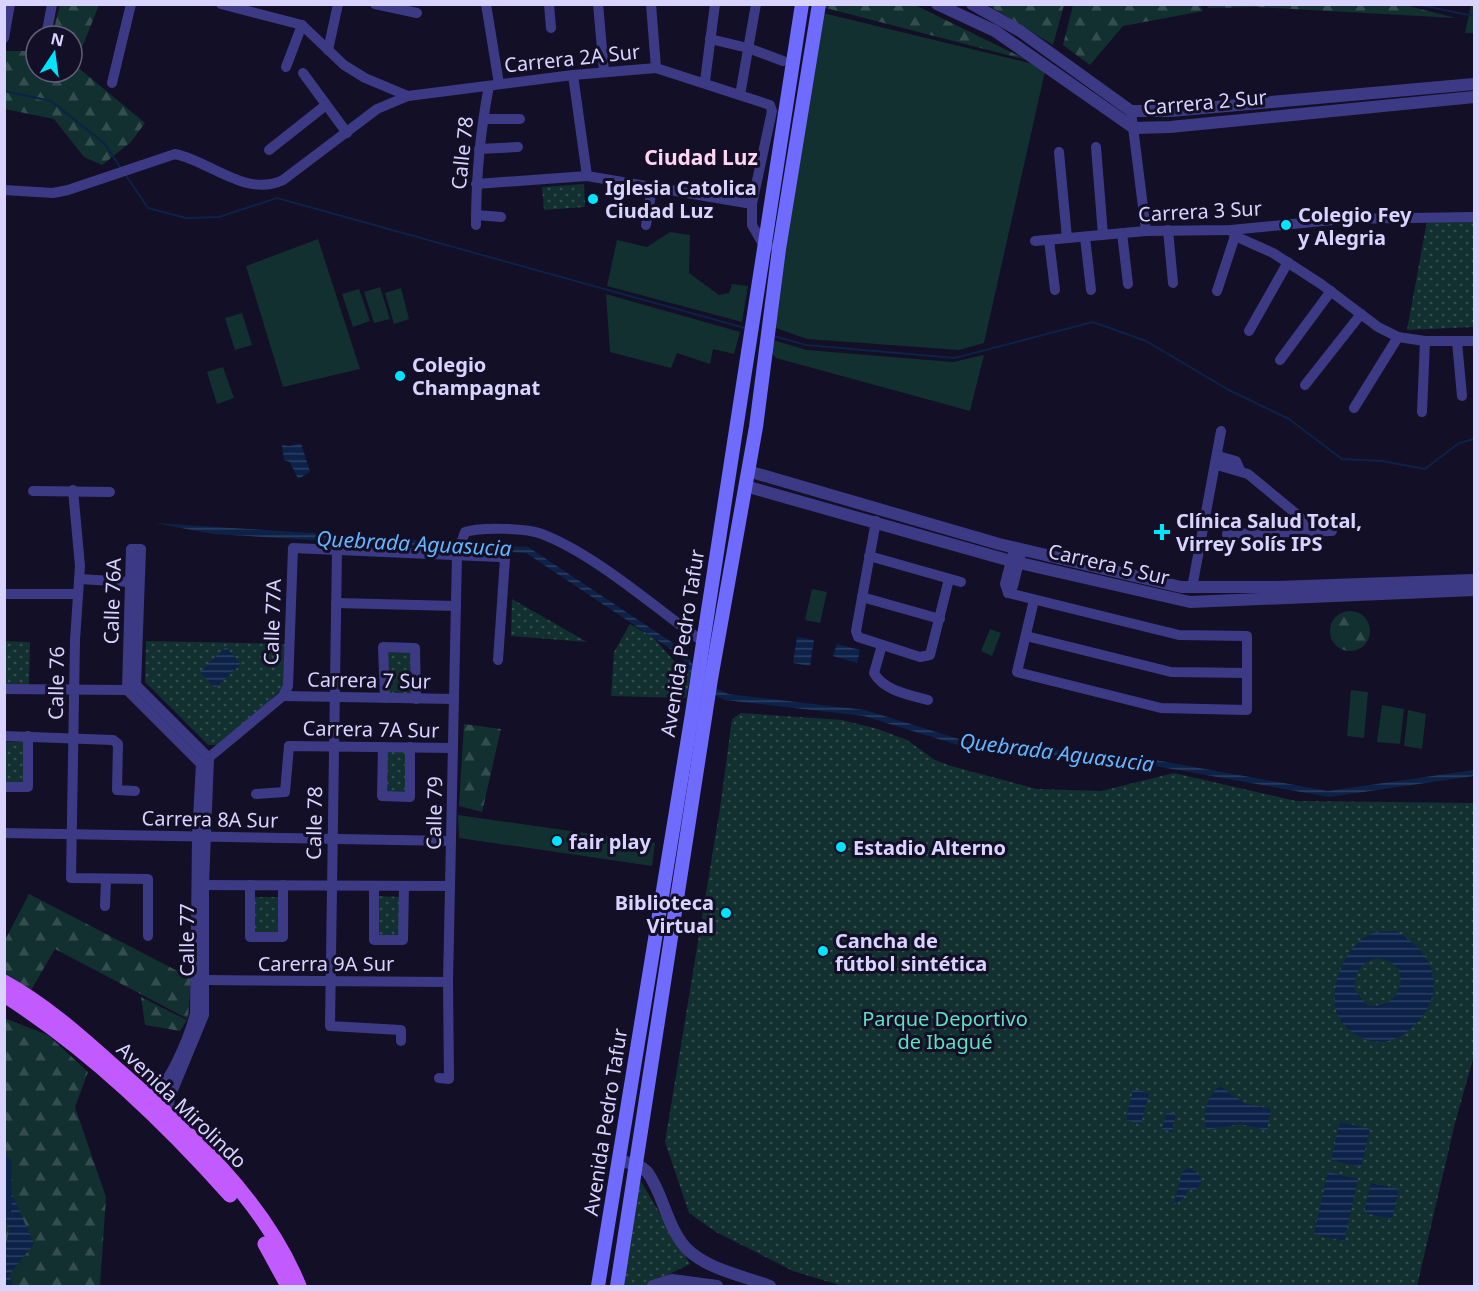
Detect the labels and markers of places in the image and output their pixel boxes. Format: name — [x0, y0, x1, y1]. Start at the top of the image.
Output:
place label: Iglesia Catolica Ciudad Luz — [605, 174, 757, 224]
marker: Iglesia Catolica Ciudad Luz — [586, 192, 600, 206]
place label: Colegio Fey y Alegria — [1298, 201, 1412, 251]
marker: Colegio Fey y Alegria — [1279, 218, 1293, 232]
place label: Colegio Champagnat — [412, 351, 541, 401]
marker: Colegio Champagnat — [393, 369, 407, 383]
place label: Clínica Salud Total, Virrey Solís IPS — [1176, 507, 1362, 557]
marker: Clínica Salud Total, Virrey Solís IPS — [1153, 523, 1171, 541]
place label: fair play — [569, 828, 651, 855]
marker: fair play — [550, 834, 564, 848]
place label: Estadio Alterno — [853, 834, 1006, 861]
marker: Estadio Alterno — [834, 840, 848, 854]
place label: Biblioteca Virtual — [615, 889, 714, 939]
marker: Biblioteca Virtual — [719, 906, 733, 920]
place label: Cancha de fútbol sintética — [835, 927, 987, 977]
marker: Cancha de fútbol sintética — [816, 944, 830, 958]

